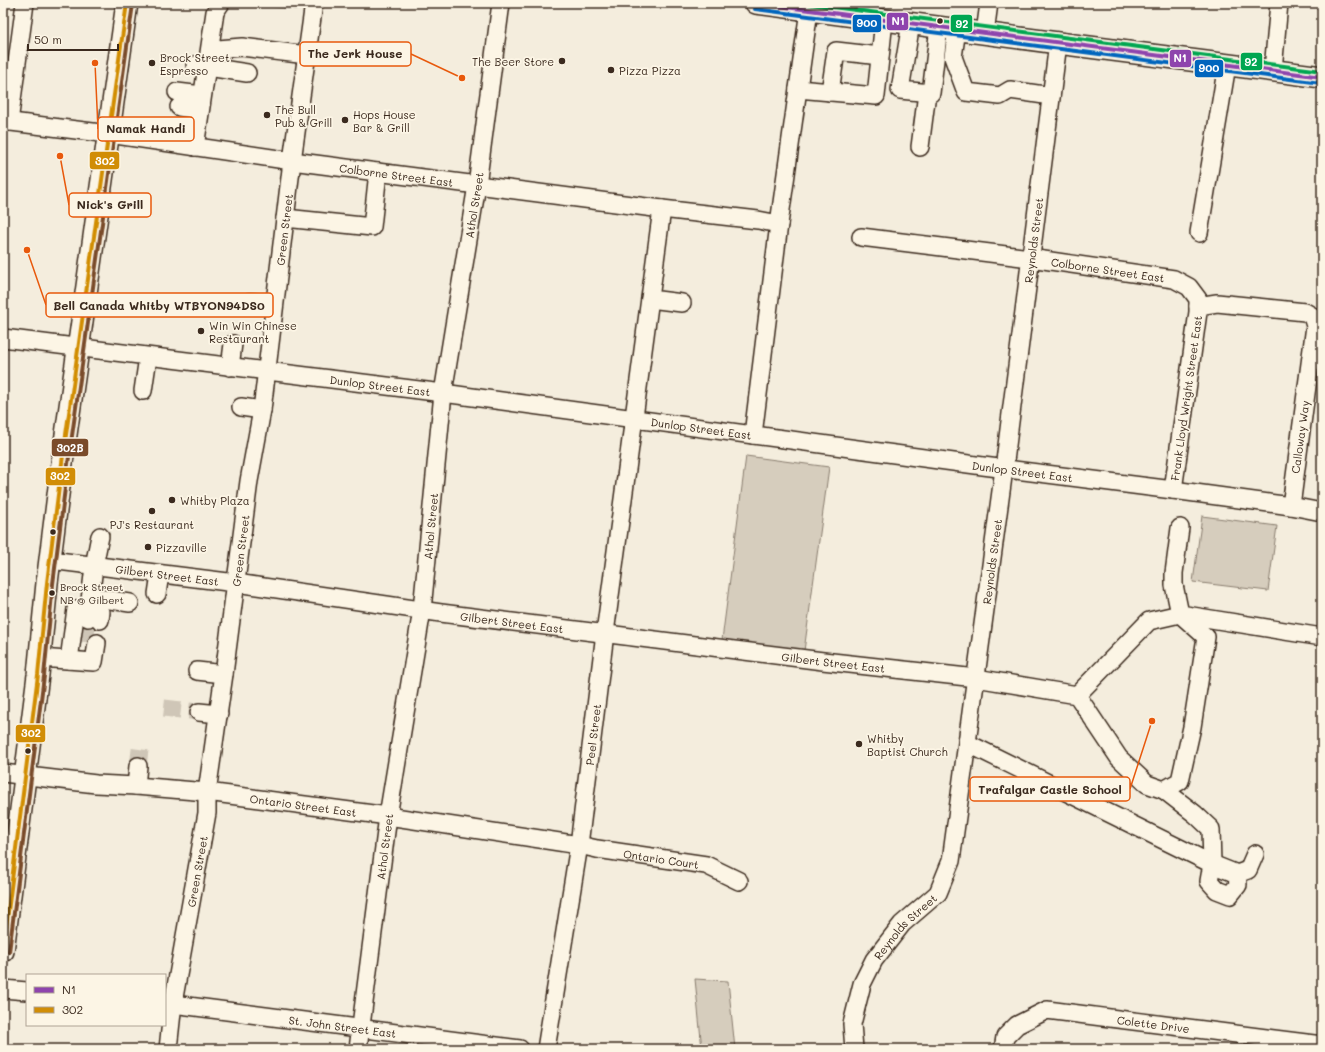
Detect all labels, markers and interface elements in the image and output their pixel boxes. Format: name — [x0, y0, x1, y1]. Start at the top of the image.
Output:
line badge: N1 — [886, 12, 909, 31]
text: N1 — [891, 13, 905, 28]
line badge: 900 — [852, 14, 882, 33]
line badge: 92 — [950, 14, 973, 33]
text: 900 — [857, 15, 877, 30]
unlabelled marker — [935, 16, 945, 26]
text: 92 — [956, 16, 968, 31]
scale bar — [28, 26, 118, 52]
text: 50 m — [34, 31, 62, 47]
callout: The Jerk House — [300, 42, 411, 66]
text: The Jerk House — [308, 45, 402, 61]
line badge: N1 — [1169, 49, 1192, 68]
place label: Brock Street Espresso — [160, 50, 230, 78]
text: N1 — [1173, 50, 1187, 65]
line badge: 92 — [1240, 52, 1263, 71]
place label: The Beer Store — [472, 54, 554, 69]
text: 92 — [1245, 54, 1257, 69]
marker: The Beer Store — [557, 56, 567, 66]
marker: Brock Street Espresso — [147, 58, 157, 68]
line badge: 900 — [1194, 59, 1224, 78]
text: 900 — [1199, 60, 1219, 75]
place label: Pizza Pizza — [619, 63, 681, 78]
marker: Pizza Pizza — [606, 65, 616, 75]
place label: The Bull Pub & Grill — [275, 102, 332, 130]
place label: Hops House Bar & Grill — [353, 107, 416, 135]
marker: The Bull Pub & Grill — [262, 110, 272, 120]
marker: Hops House Bar & Grill — [340, 115, 350, 125]
callout: Namak Handi — [98, 117, 194, 141]
text: Namak Handi — [106, 120, 186, 136]
line badge: 302 — [89, 151, 120, 170]
text: 302 — [95, 153, 115, 168]
street label: Colborne Street East — [339, 160, 454, 189]
street label: Athol Street — [461, 171, 486, 239]
callout: Nick's Grill — [69, 193, 151, 217]
street label: Green Street — [272, 193, 296, 266]
text: Nick's Grill — [77, 196, 143, 212]
street label: Reynolds Street — [1020, 196, 1046, 284]
street label: Colborne Street East — [1050, 254, 1166, 285]
callout: Bell Canada Whitby WTBYON94DS0 — [46, 293, 273, 317]
text: Bell Canada Whitby WTBYON94DS0 — [53, 297, 265, 313]
street label: Frank Lloyd Wright Street East — [1167, 314, 1205, 482]
place label: Win Win Chinese Restaurant — [209, 318, 297, 346]
marker: Win Win Chinese Restaurant — [196, 326, 206, 336]
street label: Dunlop Street East — [329, 371, 431, 399]
street label: Calloway Way — [1287, 399, 1313, 475]
street label: Dunlop Street East — [650, 414, 753, 442]
line badge: 302B — [51, 438, 89, 457]
text: 302B — [56, 440, 84, 455]
street label: Dunlop Street East — [971, 457, 1074, 485]
line badge: 302 — [45, 467, 76, 486]
text: 302 — [50, 468, 70, 483]
street label: Athol Street — [419, 492, 441, 560]
place label: Whitby Plaza — [180, 493, 250, 508]
marker: Whitby Plaza — [167, 495, 177, 505]
marker: PJ's Restaurant — [147, 506, 157, 516]
street label: Green Street — [228, 514, 252, 587]
place label: PJ's Restaurant — [110, 517, 194, 532]
street label: Reynolds Street — [978, 518, 1005, 605]
unlabelled marker — [48, 527, 58, 537]
place label: Pizzaville — [156, 540, 207, 555]
marker: Pizzaville — [143, 542, 153, 552]
street label: Gilbert Street East — [115, 561, 220, 588]
place label: Brock Street NB @ Gilbert — [60, 580, 124, 607]
marker: Brock Street NB @ Gilbert — [47, 588, 57, 598]
street label: Gilbert Street East — [459, 608, 565, 636]
street label: Gilbert Street East — [781, 648, 886, 675]
street label: Peel Street — [581, 703, 604, 766]
line badge: 302 — [15, 724, 46, 743]
text: 302 — [21, 725, 41, 740]
place label: Whitby Baptist Church — [867, 731, 948, 759]
marker: Whitby Baptist Church — [854, 739, 864, 749]
unlabelled marker — [23, 746, 33, 756]
callout: Trafalgar Castle School — [970, 777, 1130, 801]
text: Trafalgar Castle School — [978, 781, 1122, 797]
street label: Ontario Street East — [249, 790, 358, 819]
street label: Athol Street — [372, 813, 396, 881]
street label: Green Street — [183, 834, 210, 908]
street label: Ontario Court — [622, 845, 700, 871]
street label: Reynolds Street — [870, 890, 940, 962]
legend — [26, 974, 166, 1026]
text: N1 — [62, 981, 76, 997]
text: 302 — [62, 1001, 83, 1017]
street label: Colette Drive — [1116, 1011, 1191, 1036]
street label: St. John Street East — [288, 1012, 397, 1040]

